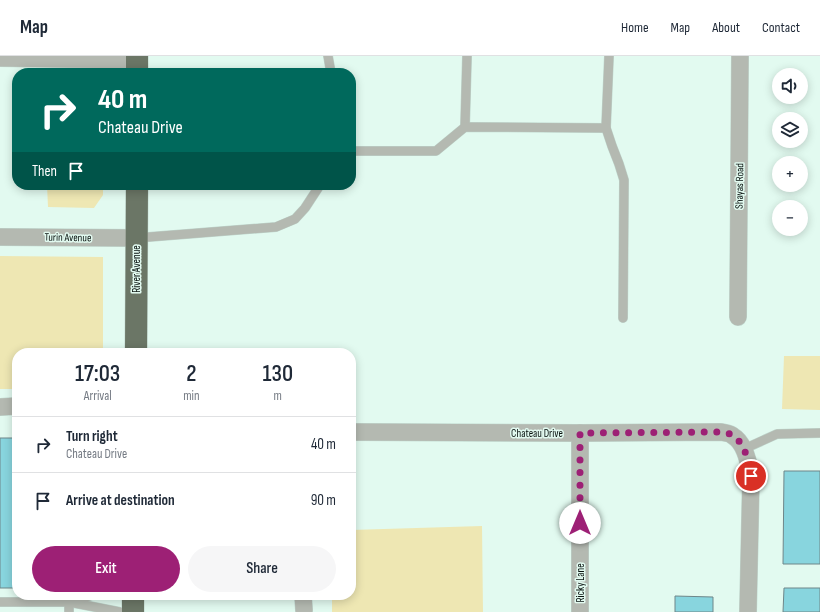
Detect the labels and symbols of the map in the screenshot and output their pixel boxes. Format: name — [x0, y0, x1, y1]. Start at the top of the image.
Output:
street label: Shayas Road — [733, 163, 746, 209]
street label: Turin Avenue — [44, 231, 92, 244]
street label: River Avenue — [130, 245, 143, 293]
street label: Chateau Drive — [511, 427, 563, 440]
pin — [734, 459, 768, 493]
position arrow — [559, 502, 601, 544]
street label: Ricky Lane — [574, 563, 587, 603]

